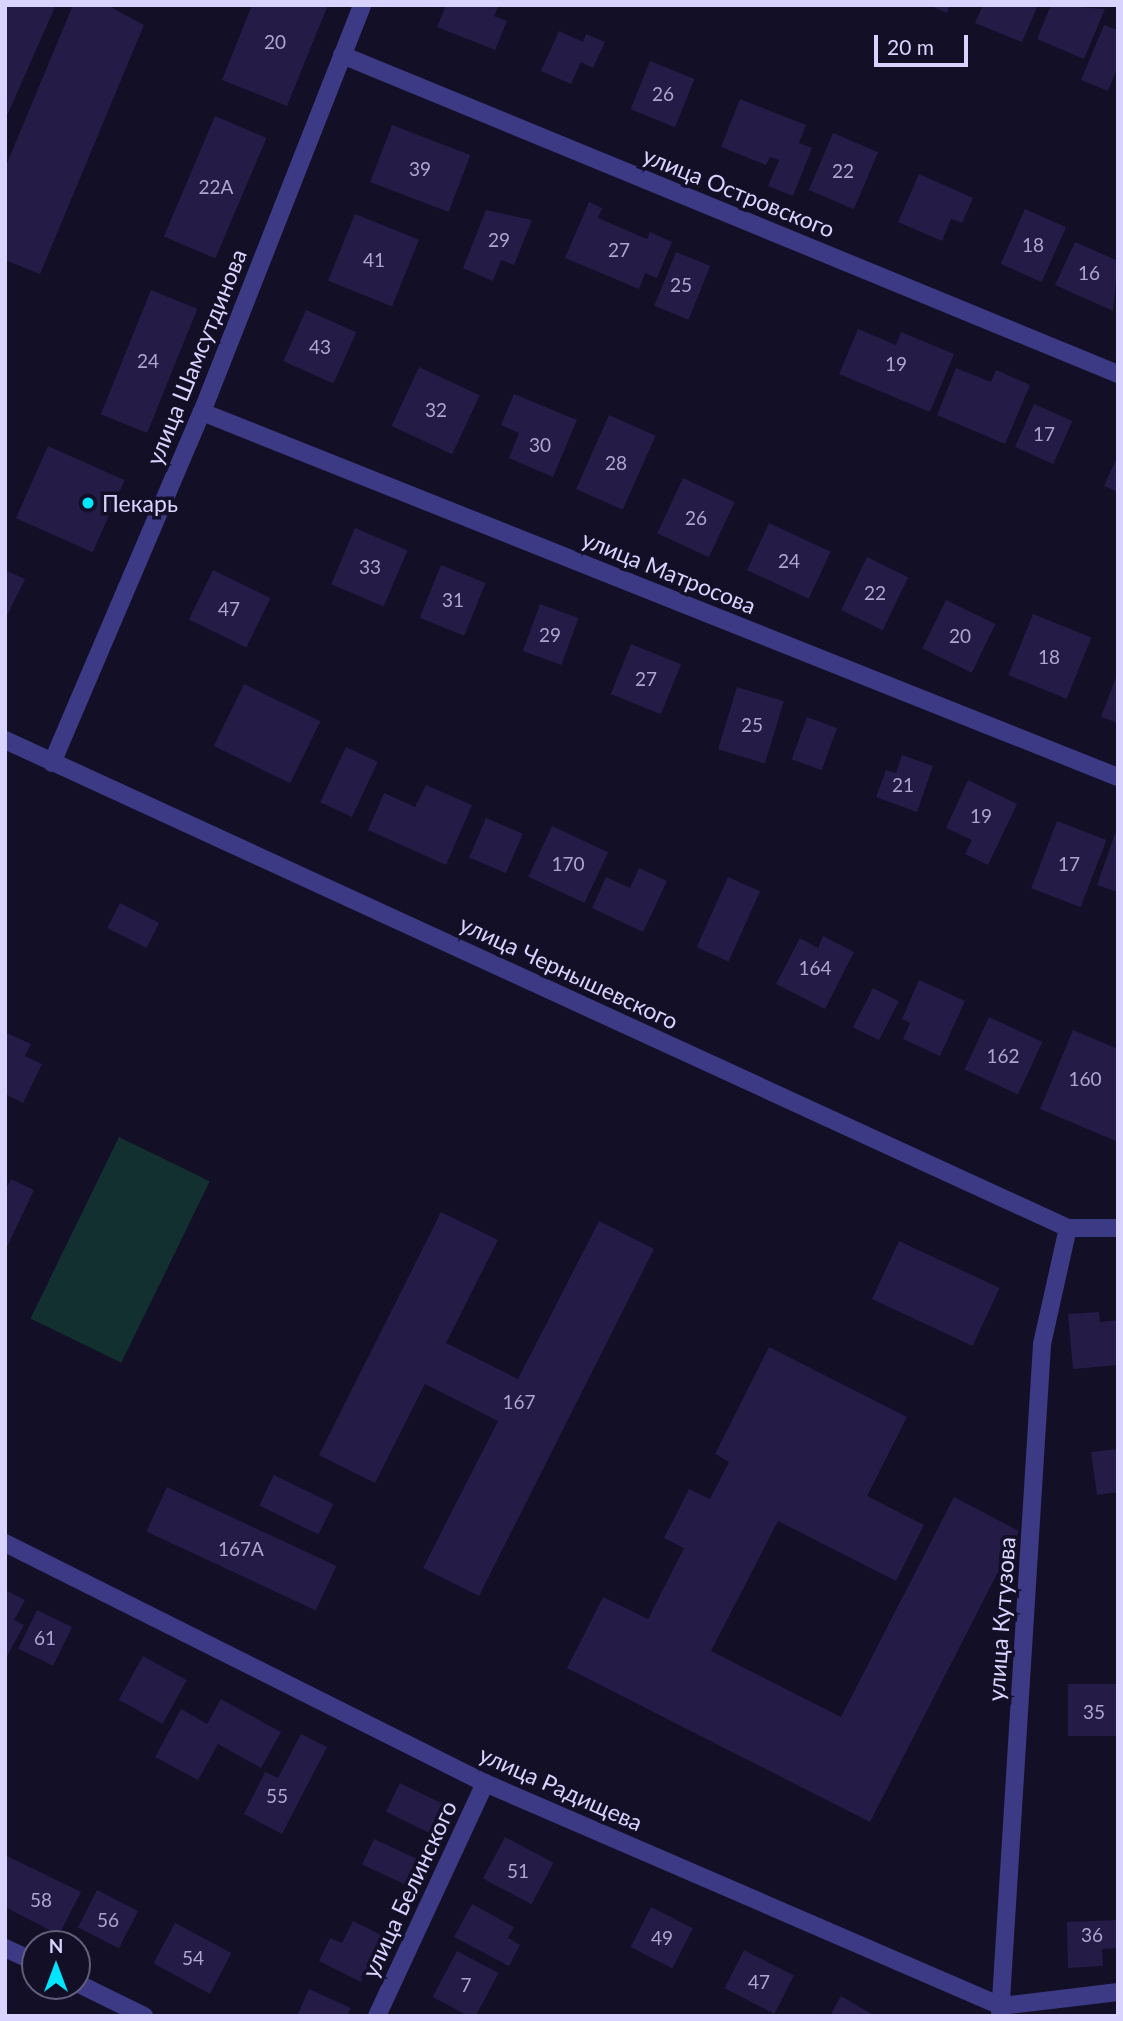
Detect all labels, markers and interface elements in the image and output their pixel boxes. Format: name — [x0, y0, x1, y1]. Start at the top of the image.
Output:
scale bar — [878, 21, 972, 65]
house number: 20 — [264, 31, 286, 53]
text: 20 m — [887, 34, 934, 59]
house number: 26 — [652, 83, 674, 105]
street label: улица Островского — [639, 141, 839, 243]
house number: 39 — [409, 158, 431, 180]
house number: 22 — [832, 160, 854, 182]
house number: 22А — [199, 176, 233, 198]
house number: 29 — [488, 229, 510, 251]
house number: 18 — [1022, 234, 1044, 256]
house number: 27 — [608, 239, 630, 261]
street label: улица Шамсутдинова — [140, 245, 252, 469]
house number: 41 — [363, 249, 385, 271]
house number: 16 — [1078, 262, 1100, 284]
house number: 25 — [670, 274, 692, 296]
house number: 43 — [309, 336, 331, 358]
house number: 24 — [137, 350, 159, 372]
house number: 19 — [885, 353, 907, 375]
house number: 32 — [425, 399, 447, 421]
house number: 17 — [1033, 423, 1055, 445]
house number: 30 — [529, 434, 551, 456]
house number: 28 — [605, 452, 627, 474]
place label: Пекарь — [102, 489, 178, 517]
marker: Пекарь — [80, 495, 96, 511]
house number: 26 — [685, 507, 707, 529]
street label: улица Матросова — [578, 525, 760, 619]
house number: 24 — [778, 550, 800, 572]
house number: 33 — [359, 556, 381, 578]
house number: 22 — [864, 582, 886, 604]
house number: 31 — [442, 589, 464, 611]
house number: 47 — [218, 598, 240, 620]
house number: 29 — [539, 624, 561, 646]
house number: 20 — [949, 625, 971, 647]
house number: 18 — [1038, 646, 1060, 668]
house number: 27 — [635, 668, 657, 690]
house number: 25 — [741, 714, 763, 736]
house number: 21 — [892, 774, 914, 796]
house number: 19 — [970, 805, 992, 827]
house number: 170 — [551, 853, 585, 875]
house number: 17 — [1058, 853, 1080, 875]
street label: улица Чернышевского — [455, 909, 683, 1035]
house number: 164 — [798, 957, 832, 979]
house number: 162 — [986, 1045, 1020, 1067]
house number: 160 — [1068, 1068, 1102, 1090]
house number: 167 — [502, 1391, 536, 1413]
street label: улица Кутузова — [981, 1536, 1021, 1702]
house number: 167А — [218, 1538, 264, 1560]
house number: 61 — [34, 1627, 56, 1649]
house number: 35 — [1083, 1701, 1105, 1723]
street label: улица Радищева — [475, 1740, 647, 1836]
house number: 55 — [266, 1785, 288, 1807]
street label: улица Белинского — [356, 1796, 462, 1982]
house number: 51 — [507, 1860, 529, 1882]
house number: 58 — [30, 1889, 52, 1911]
house number: 56 — [97, 1909, 119, 1931]
house number: 36 — [1081, 1924, 1103, 1946]
house number: 49 — [651, 1927, 673, 1949]
north arrow — [21, 1930, 91, 2000]
text: N — [49, 1934, 63, 1957]
house number: 54 — [182, 1947, 204, 1969]
house number: 47 — [748, 1971, 770, 1993]
house number: 7 — [460, 1974, 472, 1996]

